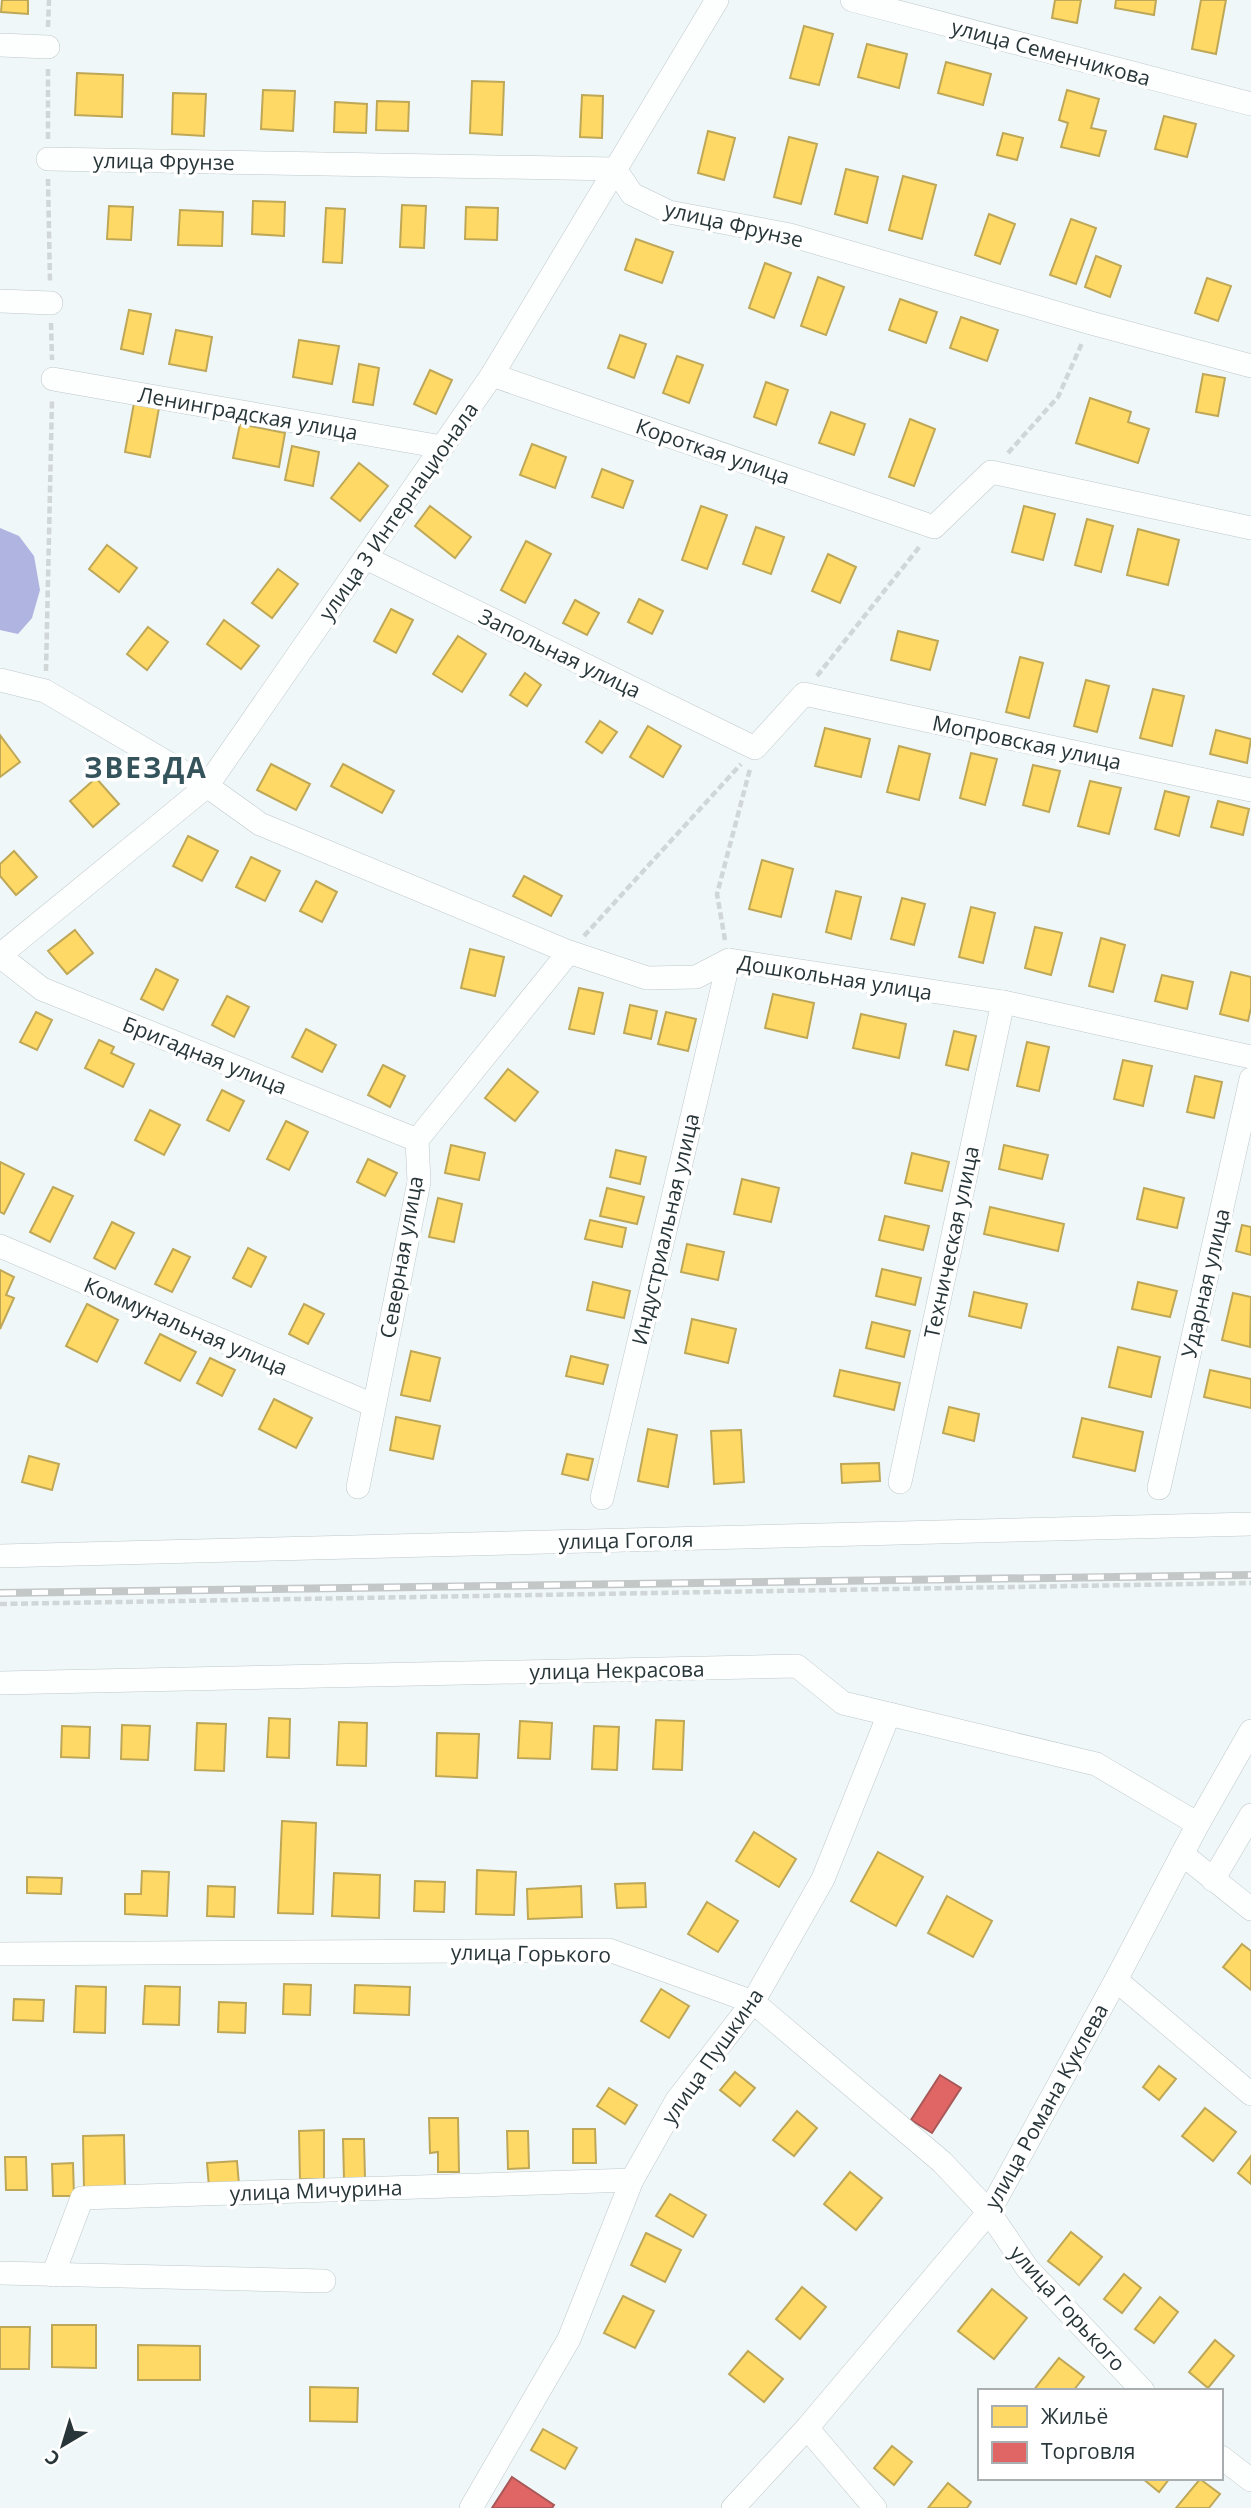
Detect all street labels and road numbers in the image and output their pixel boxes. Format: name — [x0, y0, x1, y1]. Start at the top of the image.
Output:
street label: улица Семенчикова — [948, 12, 1154, 92]
street label: улица Фрунзе — [93, 146, 235, 176]
street label: улица Фрунзе — [662, 194, 806, 254]
street label: Ленинградская улица — [136, 380, 360, 446]
street label: улица 3 Интернационала — [312, 396, 484, 626]
street label: Короткая улица — [632, 412, 794, 490]
street label: Запольная улица — [474, 602, 646, 704]
street label: Мопровская улица — [930, 708, 1124, 776]
street label: Дошкольная улица — [736, 948, 934, 1006]
street label: Бригадная улица — [119, 1009, 291, 1101]
street label: Индустриальная улица — [625, 1110, 705, 1348]
street label: Техническая улица — [917, 1143, 985, 1341]
street label: Северная улица — [373, 1174, 429, 1340]
street label: Ударная улица — [1174, 1206, 1236, 1360]
street label: Коммунальная улица — [80, 1270, 292, 1382]
street label: улица Гоголя — [558, 1525, 694, 1555]
street label: улица Некрасова — [529, 1654, 705, 1686]
street label: улица Горького — [451, 1938, 611, 1968]
street label: улица Пушкина — [655, 1983, 769, 2129]
street label: улица Романа Куклева — [978, 1998, 1114, 2214]
street label: улица Мичурина — [229, 2173, 403, 2207]
street label: улица Горького — [1004, 2239, 1132, 2377]

